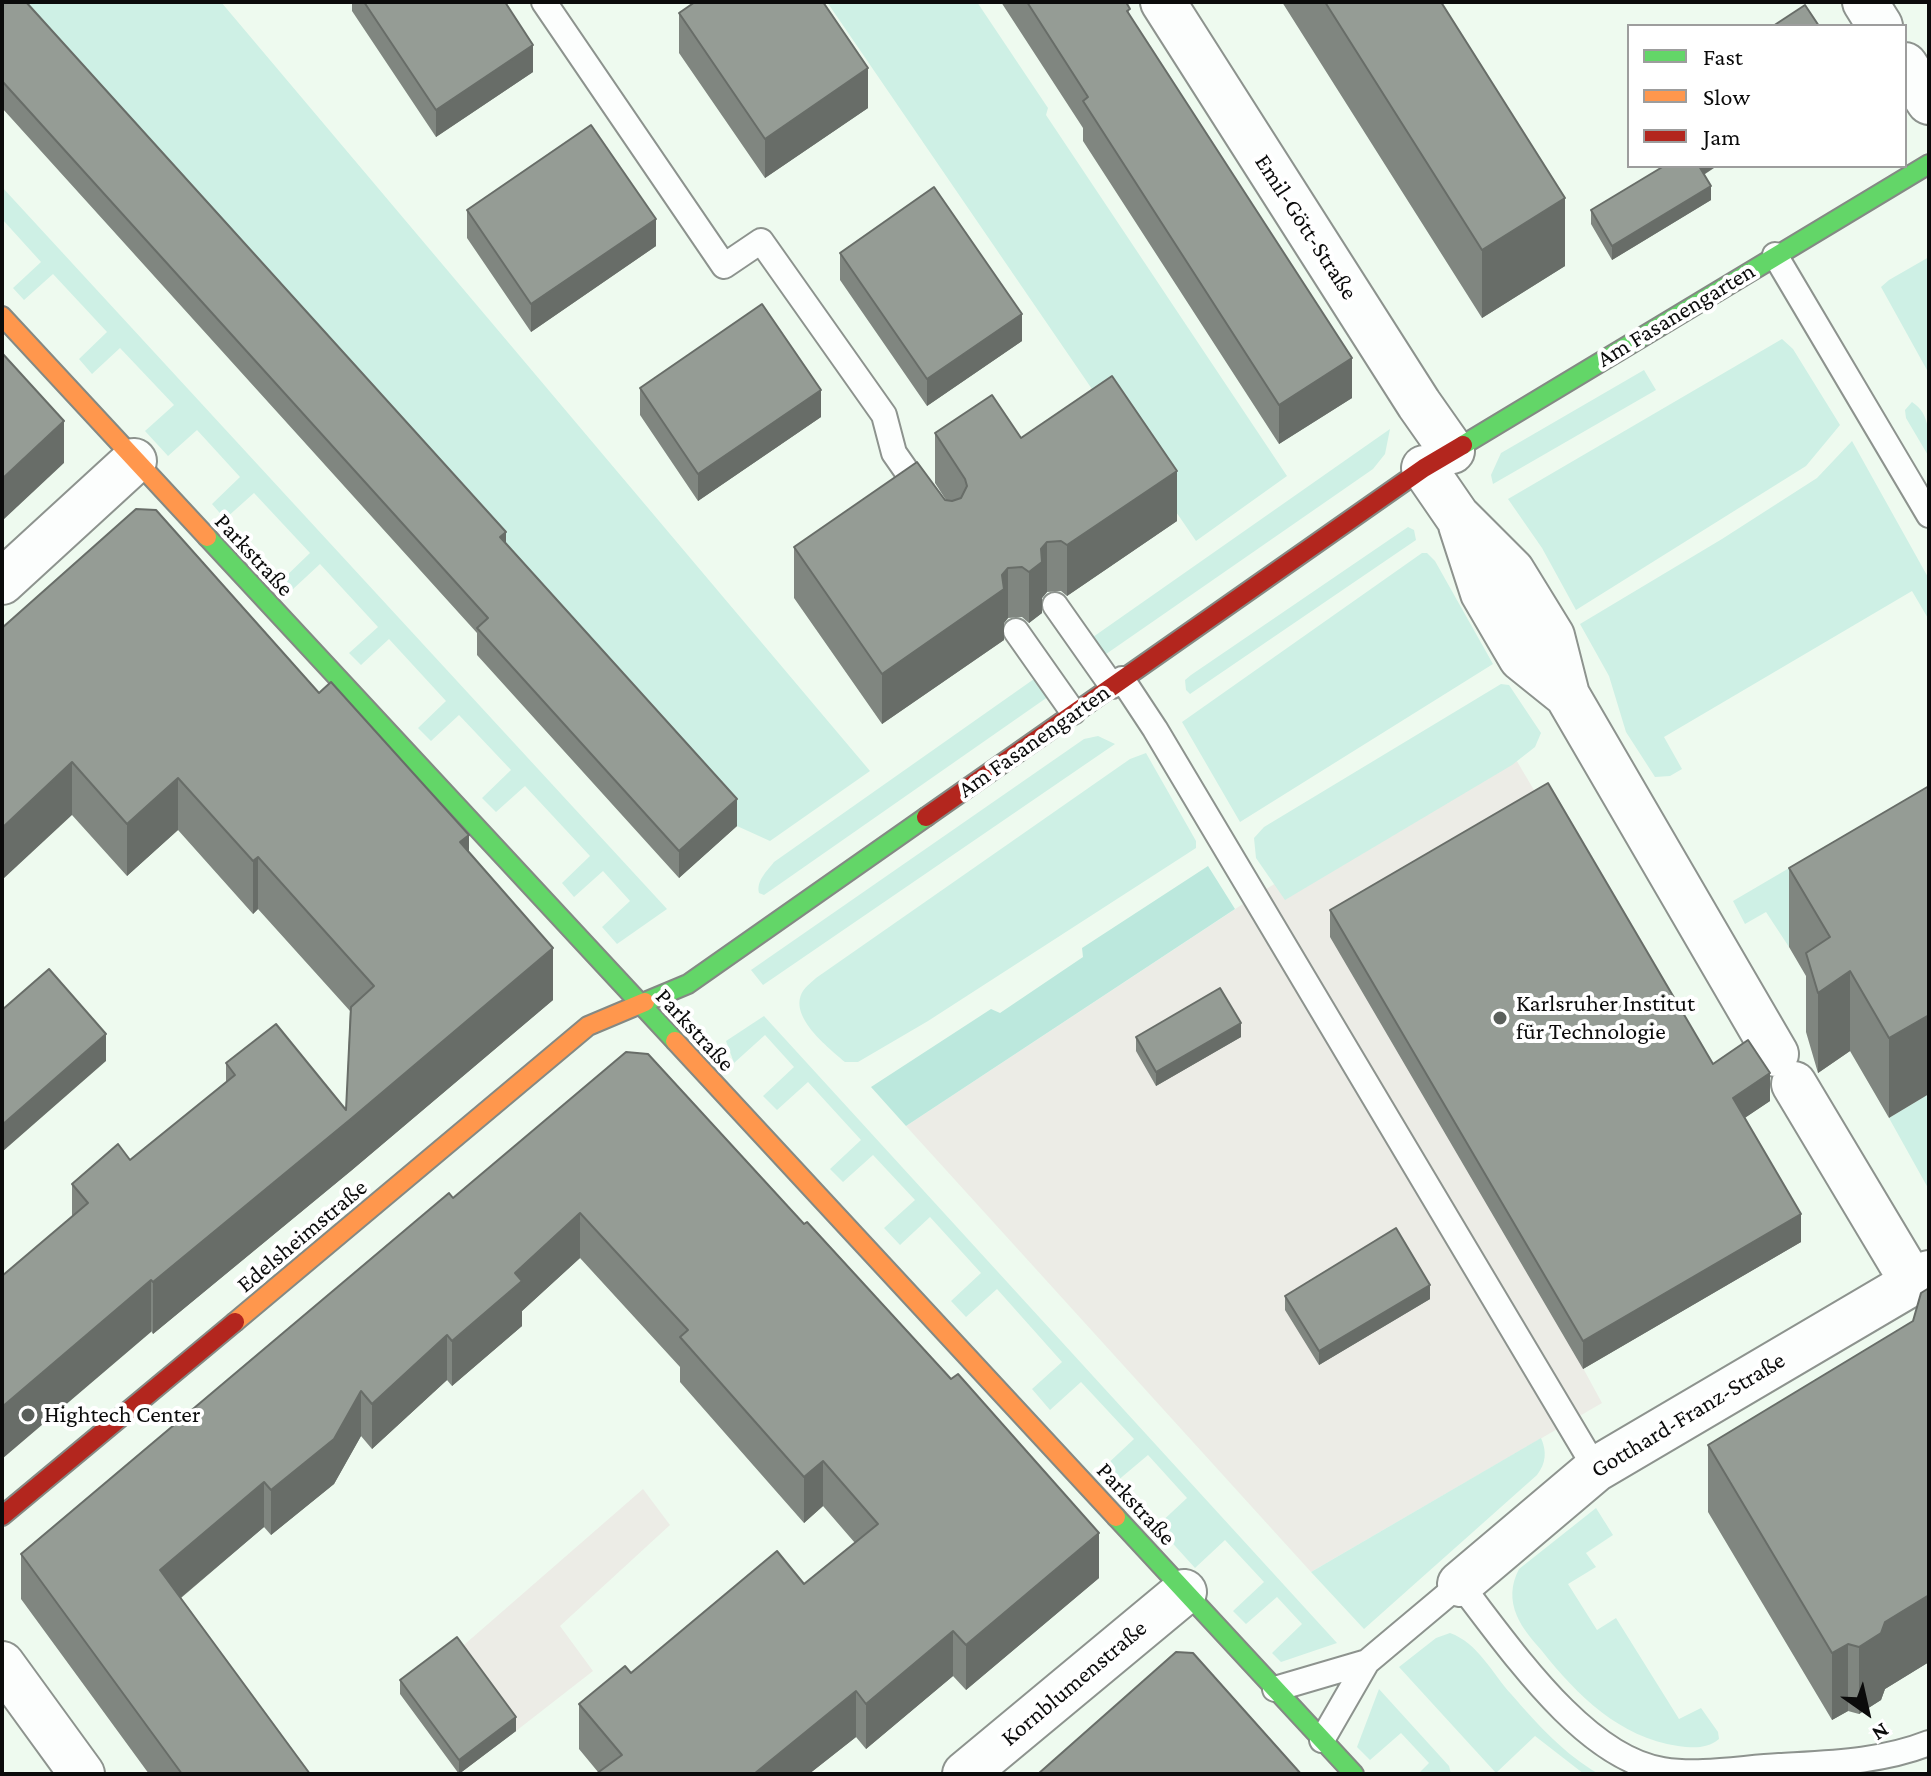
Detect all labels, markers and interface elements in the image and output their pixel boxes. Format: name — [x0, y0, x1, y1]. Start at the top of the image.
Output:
legend — [1627, 24, 1907, 168]
text: Fast — [1703, 43, 1743, 70]
text: Slow — [1703, 83, 1750, 110]
text: Jam — [1703, 123, 1741, 150]
street label: Emil-Gött-Straße — [1248, 149, 1364, 305]
street label: Am Fasanengarten — [1592, 257, 1760, 373]
street label: Parkstraße — [208, 508, 300, 602]
street label: Am Fasanengarten — [952, 678, 1116, 804]
street label: Parkstraße — [649, 983, 741, 1077]
place label: Karlsruher Institut für Technologie — [1516, 990, 1695, 1046]
marker: Karlsruher Institut für Technologie — [1491, 1009, 1509, 1027]
street label: Edelsheimstraße — [231, 1173, 373, 1299]
street label: Gotthard-Franz-Straße — [1586, 1346, 1790, 1484]
place label: Hightech Center — [44, 1401, 200, 1429]
marker: Hightech Center — [19, 1406, 37, 1424]
street label: Parkstraße — [1090, 1457, 1182, 1551]
street label: Kornblumenstraße — [995, 1614, 1153, 1752]
north arrow — [1827, 1672, 1907, 1752]
text: N — [1867, 1718, 1894, 1747]

